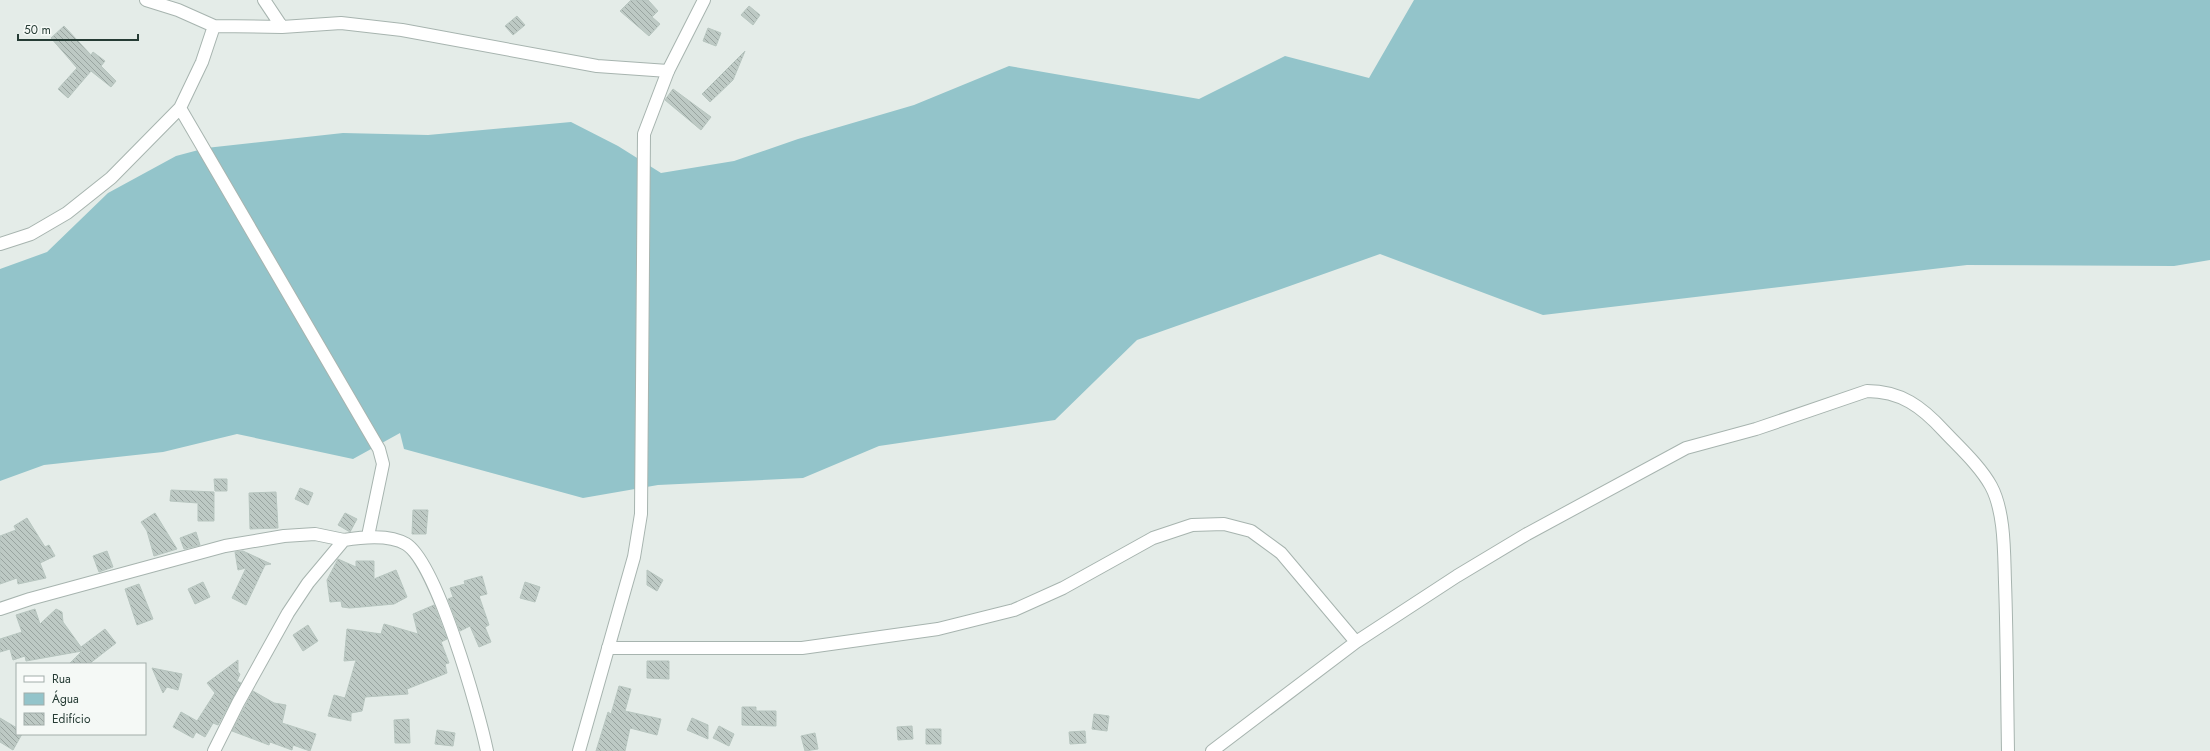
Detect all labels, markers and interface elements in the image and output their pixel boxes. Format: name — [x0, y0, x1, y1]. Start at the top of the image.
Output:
scale bar — [18, 16, 138, 42]
text: 50 m — [24, 21, 51, 39]
legend — [16, 663, 146, 735]
text: Rua — [52, 670, 71, 688]
text: Água — [52, 690, 79, 708]
text: Edifício — [52, 710, 91, 728]

